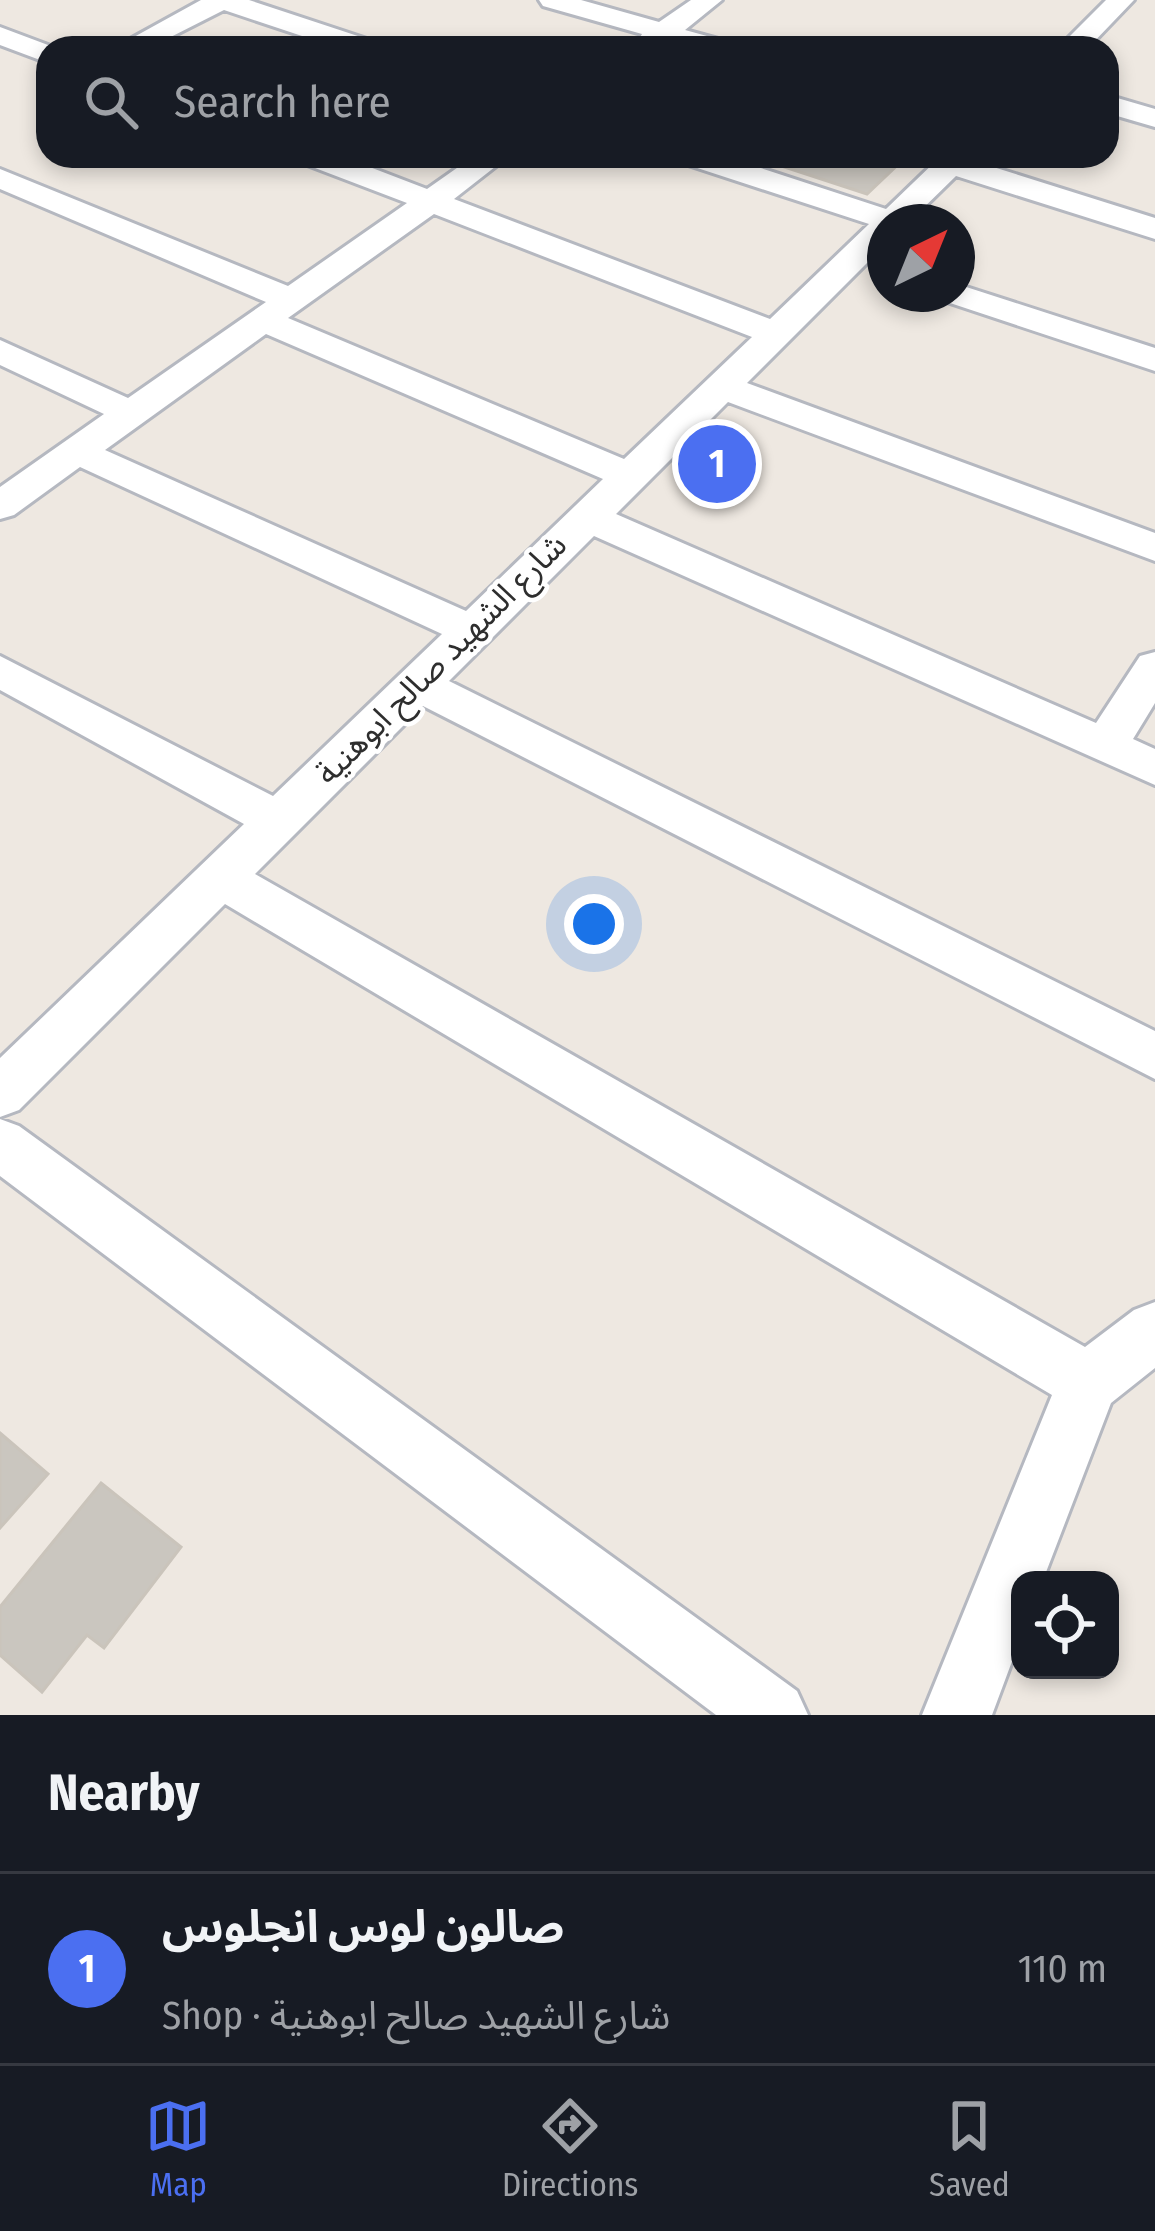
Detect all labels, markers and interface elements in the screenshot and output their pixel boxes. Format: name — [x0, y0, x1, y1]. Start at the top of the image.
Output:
search box — [36, 36, 1119, 168]
icon: search — [78, 69, 144, 135]
text: Search here — [174, 75, 391, 129]
north arrow — [867, 204, 975, 312]
pin: 1 — [678, 419, 756, 509]
street label: شارع الشهيد صالح ابوهنية — [307, 525, 578, 796]
your location — [564, 894, 624, 954]
map controls — [1011, 1571, 1119, 1679]
button: locate — [1011, 1571, 1119, 1679]
text: Nearby — [48, 1762, 200, 1824]
text: صالون لوس انجلوس — [162, 1900, 564, 1954]
text: 1 — [79, 1946, 95, 1992]
text: 110 m — [1018, 1946, 1107, 1992]
text: Shop · شارع الشهيد صالح ابوهنية — [162, 1993, 670, 2039]
tab: Map — [145, 2093, 211, 2205]
tab: Directions — [502, 2093, 638, 2205]
tab: Saved — [929, 2093, 1010, 2205]

